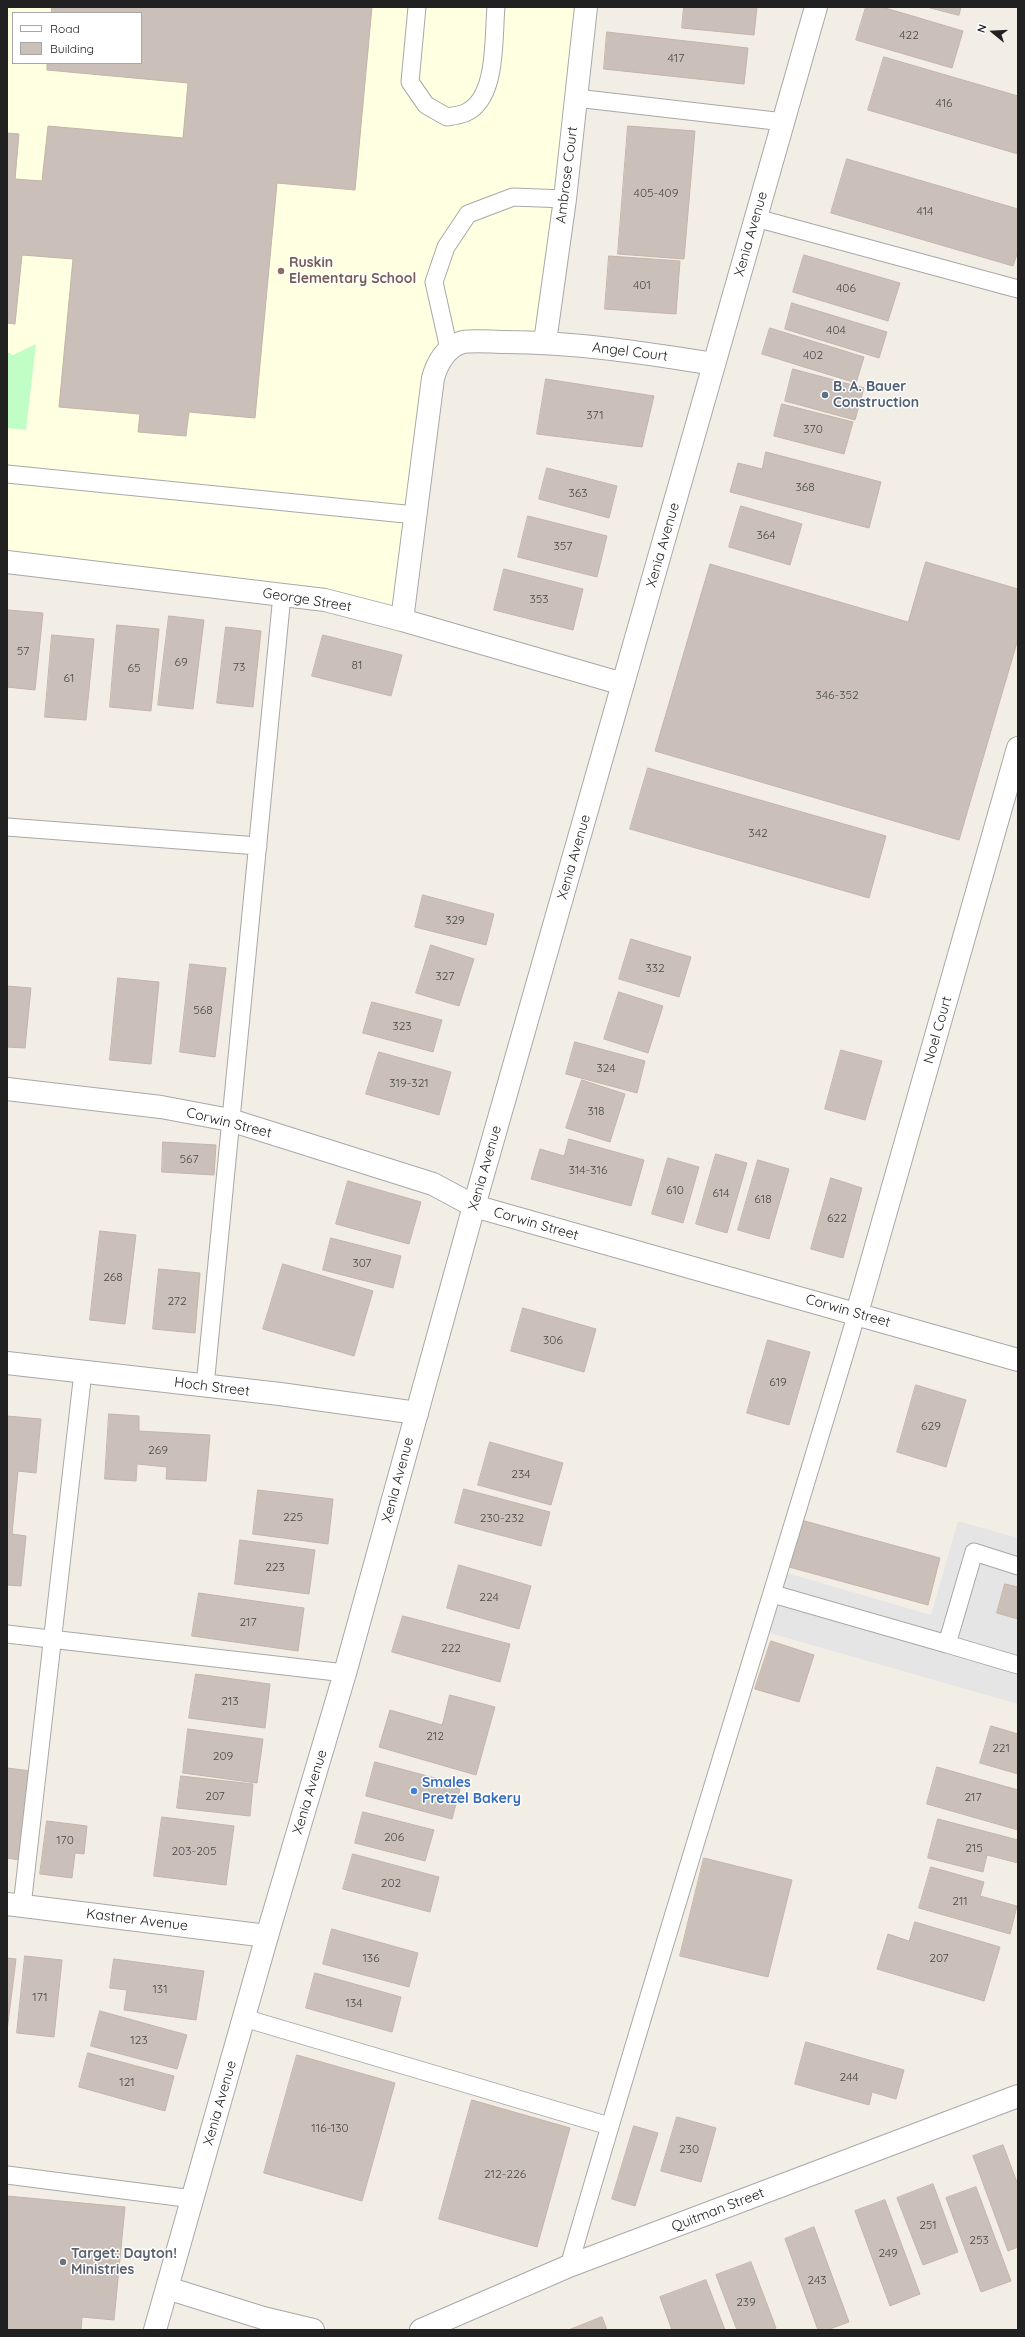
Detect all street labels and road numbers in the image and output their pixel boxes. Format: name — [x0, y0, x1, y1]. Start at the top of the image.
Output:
street label: Ambrose Court — [553, 125, 581, 225]
street label: Xenia Avenue — [731, 190, 771, 278]
street label: Angel Court — [591, 339, 669, 365]
street label: Xenia Avenue — [643, 501, 683, 589]
street label: George Street — [261, 585, 353, 615]
street label: Xenia Avenue — [554, 813, 594, 901]
street label: Noel Court — [920, 994, 956, 1066]
street label: Corwin Street — [185, 1104, 273, 1142]
street label: Xenia Avenue — [465, 1124, 505, 1212]
street label: Corwin Street — [492, 1204, 580, 1244]
street label: Corwin Street — [804, 1291, 892, 1331]
street label: Hoch Street — [173, 1374, 251, 1400]
street label: Xenia Avenue — [379, 1436, 417, 1524]
street label: Xenia Avenue — [289, 1748, 331, 1836]
street label: Kastner Avenue — [85, 1905, 189, 1935]
street label: Xenia Avenue — [200, 2059, 240, 2147]
street label: Quitman Street — [669, 2185, 767, 2235]

